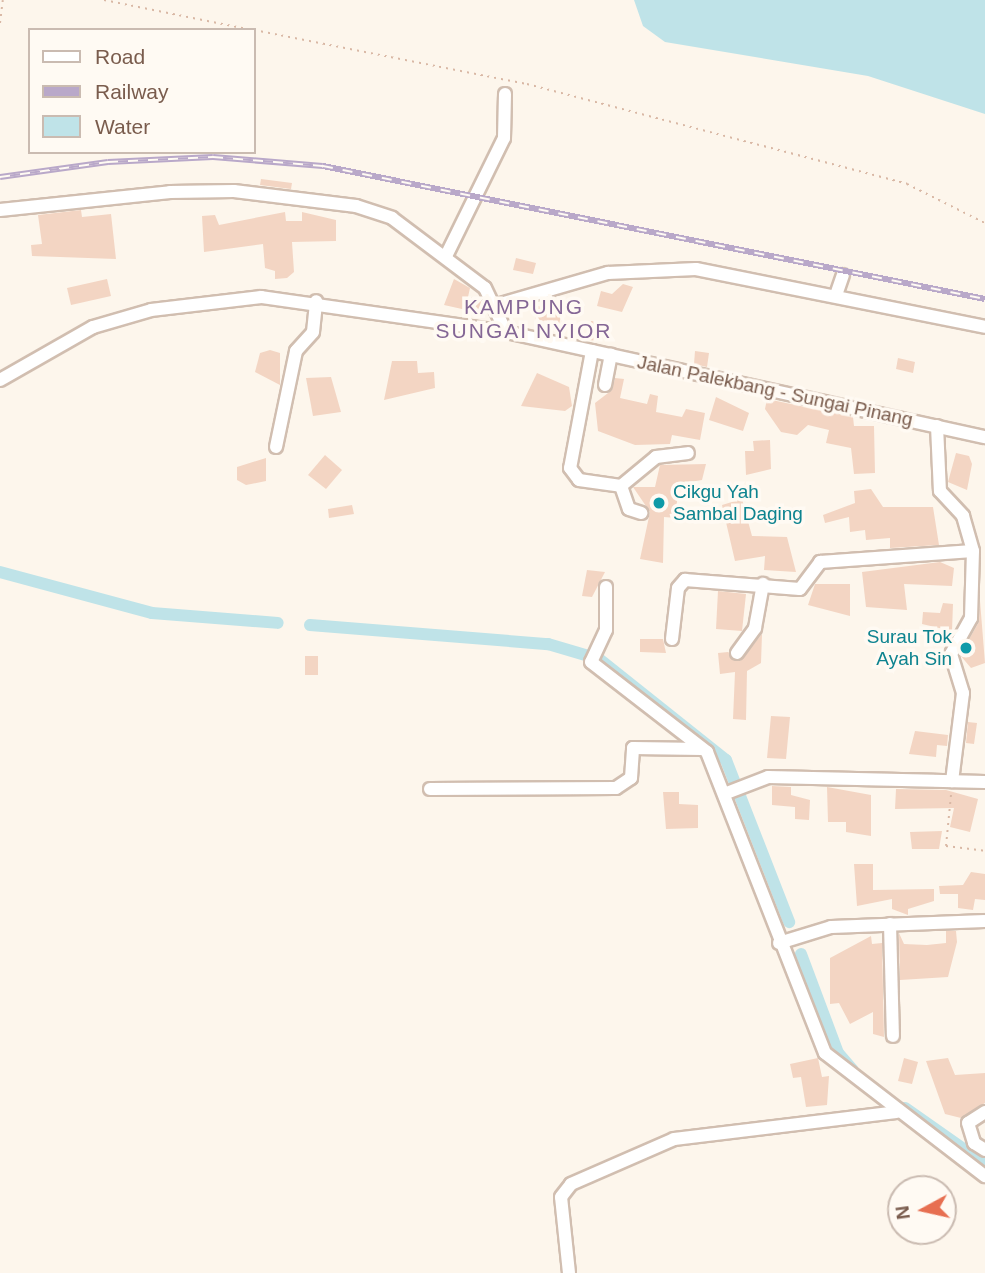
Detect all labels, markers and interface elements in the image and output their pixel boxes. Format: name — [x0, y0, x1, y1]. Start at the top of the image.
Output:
legend — [28, 28, 256, 154]
text: Road — [95, 45, 145, 68]
text: Railway — [95, 80, 169, 103]
text: Water — [95, 115, 150, 138]
district label: KAMPUNG SUNGAI NYIOR — [437, 294, 611, 344]
street label: Jalan Palekbang - Sungai Pinang — [635, 351, 915, 431]
place label: Cikgu Yah Sambal Daging — [673, 481, 803, 525]
marker: Cikgu Yah Sambal Daging — [651, 495, 667, 511]
place label: Surau Tok Ayah Sin — [866, 626, 952, 670]
marker: Surau Tok Ayah Sin — [958, 640, 974, 656]
north arrow — [887, 1175, 957, 1245]
text: N — [891, 1204, 914, 1221]

